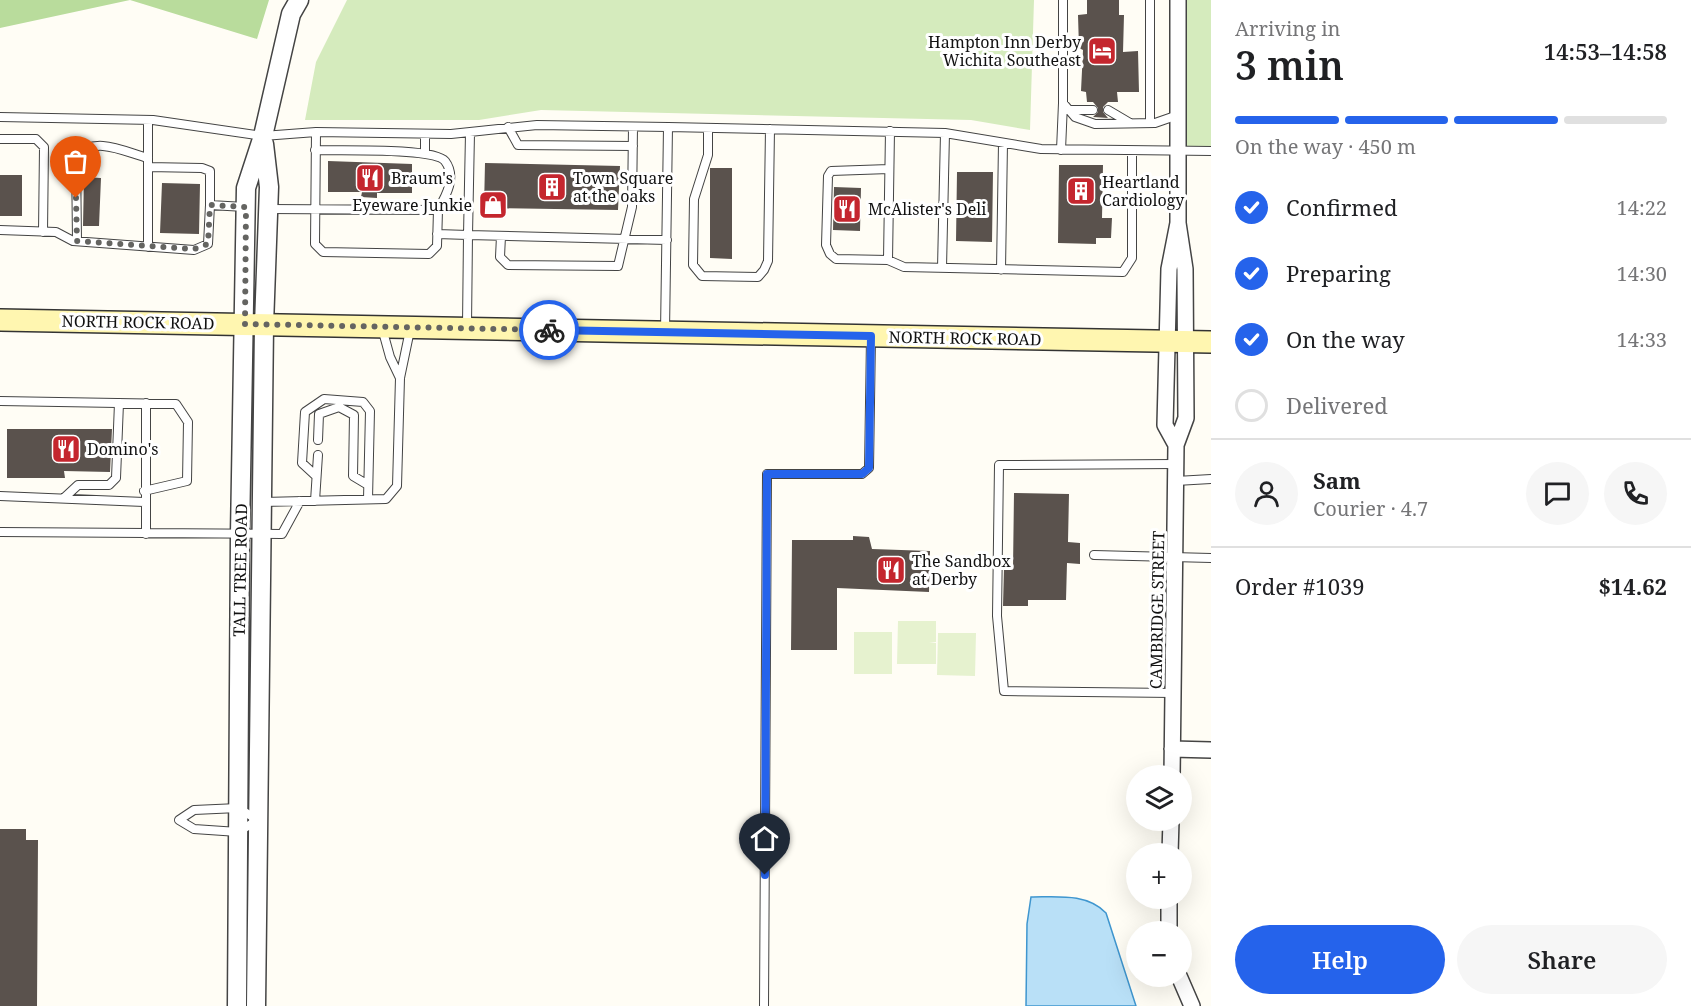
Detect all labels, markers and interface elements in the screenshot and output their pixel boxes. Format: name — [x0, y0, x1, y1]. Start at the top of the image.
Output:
text: Arriving in — [1235, 15, 1340, 42]
place label: Hampton Inn Derby Wichita Southeast — [928, 31, 1082, 71]
hotel icon: Hampton Inn Derby Wichita Southeast — [1086, 35, 1118, 67]
text: 14:53–14:58 — [1544, 36, 1667, 66]
text: 3 min — [1235, 38, 1344, 91]
text: On the way · 450 m — [1235, 133, 1416, 160]
pin — [50, 136, 101, 198]
icon: bag — [59, 145, 92, 178]
restaurant icon: Braum's — [354, 162, 386, 194]
place label: Braum's — [391, 167, 453, 189]
place label: Town Square at the oaks — [573, 167, 673, 207]
building icon: Town Square at the oaks — [536, 171, 568, 203]
place label: Heartland Cardiology — [1102, 171, 1185, 211]
building icon: Heartland Cardiology — [1065, 175, 1097, 207]
shop icon: Eyeware Junkie — [477, 189, 509, 221]
icon: check — [1235, 191, 1268, 224]
text: Confirmed — [1286, 192, 1397, 222]
restaurant icon: McAlister's Deli — [831, 193, 863, 225]
place label: Eyeware Junkie — [352, 194, 472, 216]
text: 14:22 — [1617, 194, 1667, 221]
place label: McAlister's Deli — [868, 198, 986, 220]
icon: check — [1235, 257, 1268, 290]
text: Preparing — [1286, 258, 1391, 288]
text: 14:30 — [1617, 260, 1667, 287]
courier — [519, 300, 579, 360]
street label: NORTH ROCK ROAD — [61, 310, 215, 334]
icon: bike — [533, 314, 566, 347]
icon: check — [1235, 323, 1268, 356]
text: On the way — [1286, 324, 1405, 354]
street label: NORTH ROCK ROAD — [888, 326, 1042, 350]
text: 14:33 — [1617, 326, 1667, 353]
text: Delivered — [1286, 390, 1388, 420]
restaurant icon: Domino's — [50, 433, 82, 465]
place label: Domino's — [87, 438, 158, 460]
button: person — [1235, 462, 1298, 525]
button: chat — [1526, 462, 1589, 525]
button: phone — [1604, 462, 1667, 525]
text: Sam — [1313, 465, 1361, 495]
text: Courier · 4.7 — [1313, 495, 1428, 522]
street label: TALL TREE ROAD — [228, 503, 252, 637]
street label: CAMBRIDGE STREET — [1145, 530, 1169, 689]
place label: The Sandbox at Derby — [912, 550, 1012, 590]
restaurant icon: The Sandbox at Derby — [875, 554, 907, 586]
text: Order #1039 — [1235, 571, 1365, 601]
text: $14.62 — [1598, 571, 1667, 601]
map controls — [1126, 765, 1192, 987]
button: layers — [1126, 765, 1192, 831]
pin — [739, 813, 790, 875]
icon: home — [748, 822, 781, 855]
button: + — [1126, 843, 1192, 909]
button: − — [1126, 921, 1192, 987]
button: Help — [1235, 925, 1445, 994]
button: Share — [1457, 925, 1667, 994]

